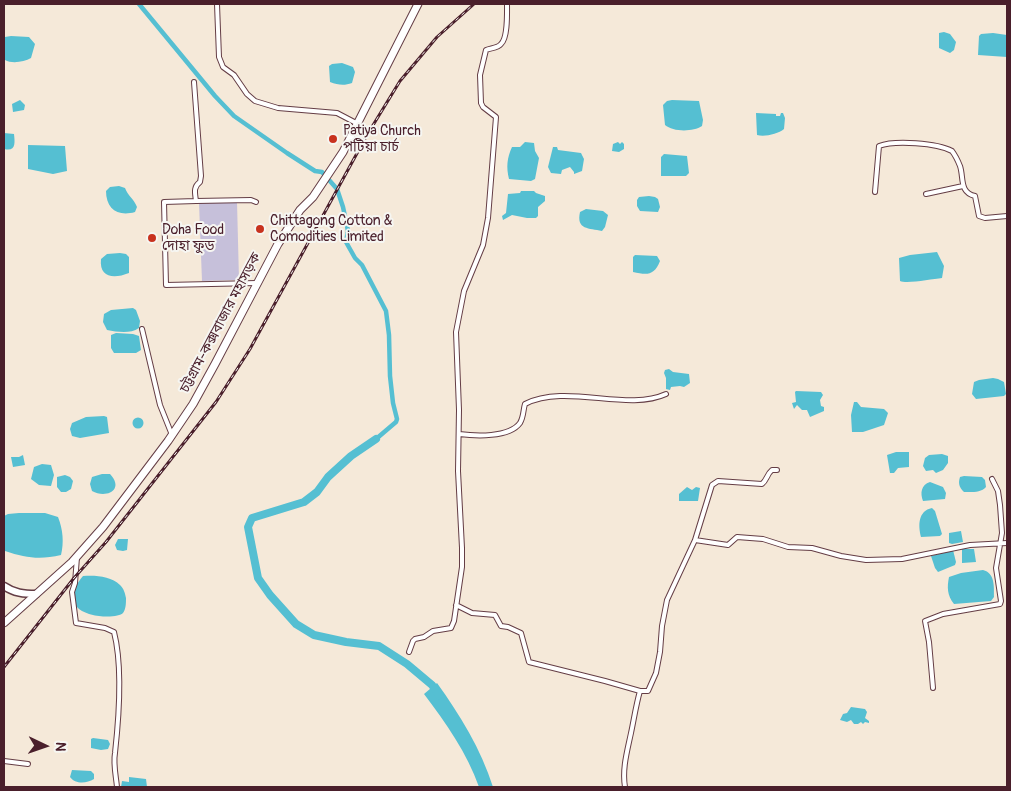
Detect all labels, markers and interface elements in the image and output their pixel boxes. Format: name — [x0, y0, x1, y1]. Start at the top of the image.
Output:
place label: Patiya Church পটিয়া চার্চ — [343, 123, 421, 156]
marker: Patiya Church পটিয়া চার্চ — [327, 133, 339, 145]
place label: Chittagong Cotton & Comodities Limited — [270, 213, 393, 246]
place label: Doha Food দোহা ফুড — [162, 222, 224, 254]
marker: Chittagong Cotton & Comodities Limited — [254, 223, 266, 235]
marker: Doha Food দোহা ফুড — [146, 232, 158, 244]
street label: চট্টগ্রাম-কক্সবাজার মহাসড়ক — [177, 250, 265, 396]
north arrow — [20, 721, 70, 771]
text: N — [52, 742, 69, 752]

